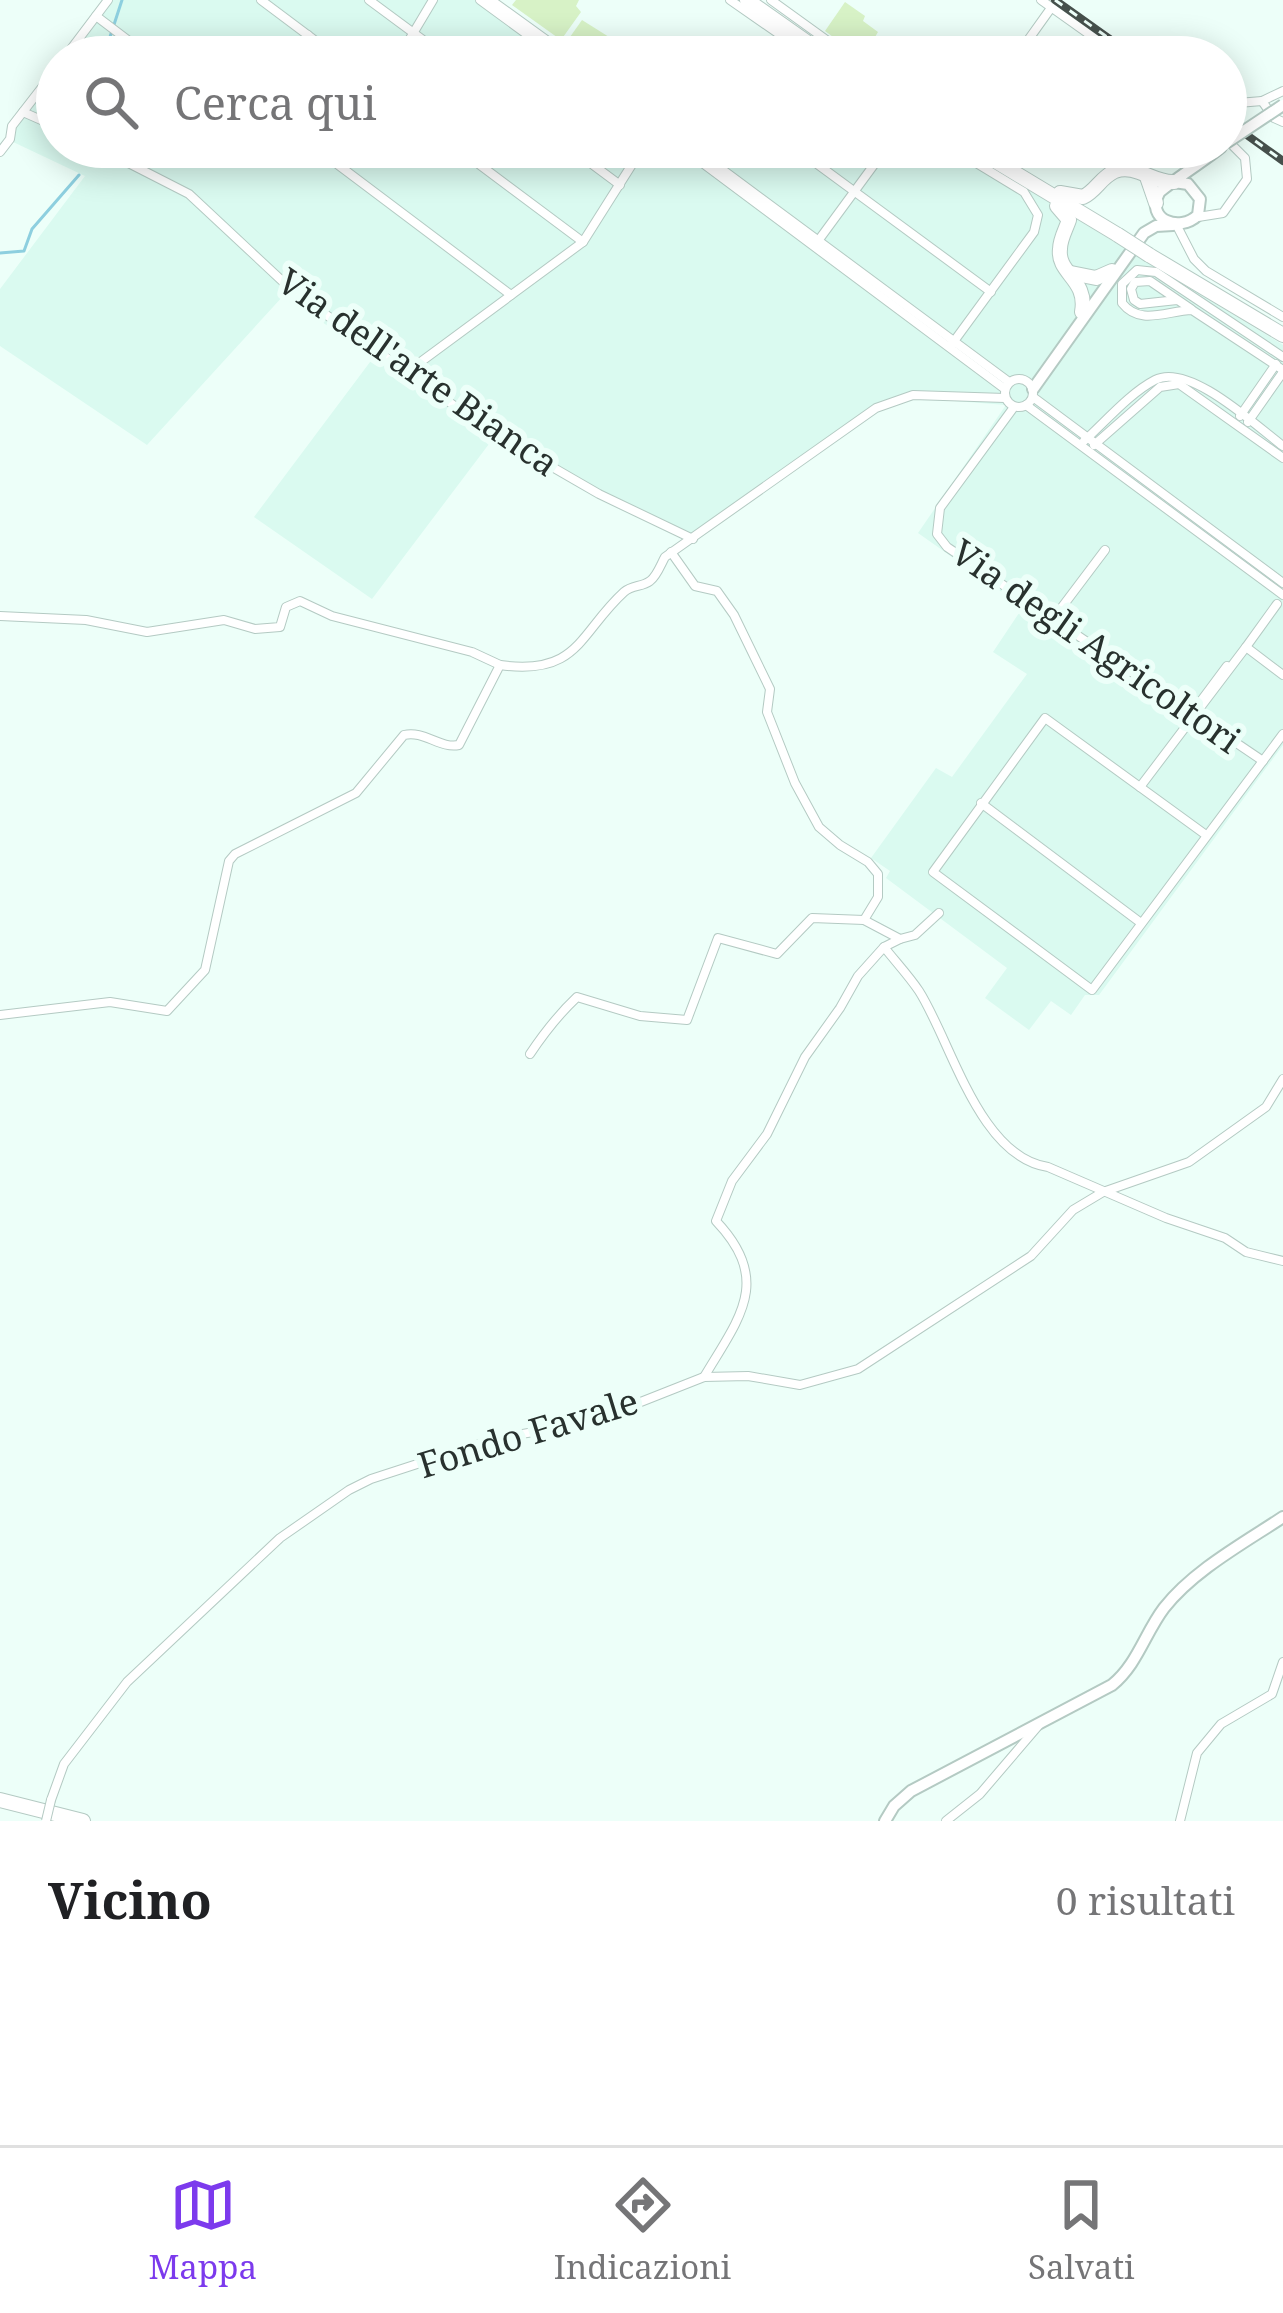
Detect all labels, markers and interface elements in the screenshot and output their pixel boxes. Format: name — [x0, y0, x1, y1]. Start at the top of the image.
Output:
search box — [36, 36, 1247, 168]
icon: search — [78, 69, 144, 135]
text: Cerca qui — [174, 72, 377, 133]
street label: Via dell'arte Bianca — [268, 256, 568, 487]
street label: Via degli Agricoltori — [942, 527, 1251, 764]
street label: Fondo Favale — [412, 1376, 644, 1489]
text: Vicino — [48, 1864, 212, 1934]
text: 0 risultati — [1056, 1873, 1235, 1926]
tab: Mappa — [148, 2172, 257, 2289]
tab: Indicazioni — [554, 2172, 731, 2289]
tab: Salvati — [1028, 2172, 1135, 2289]

